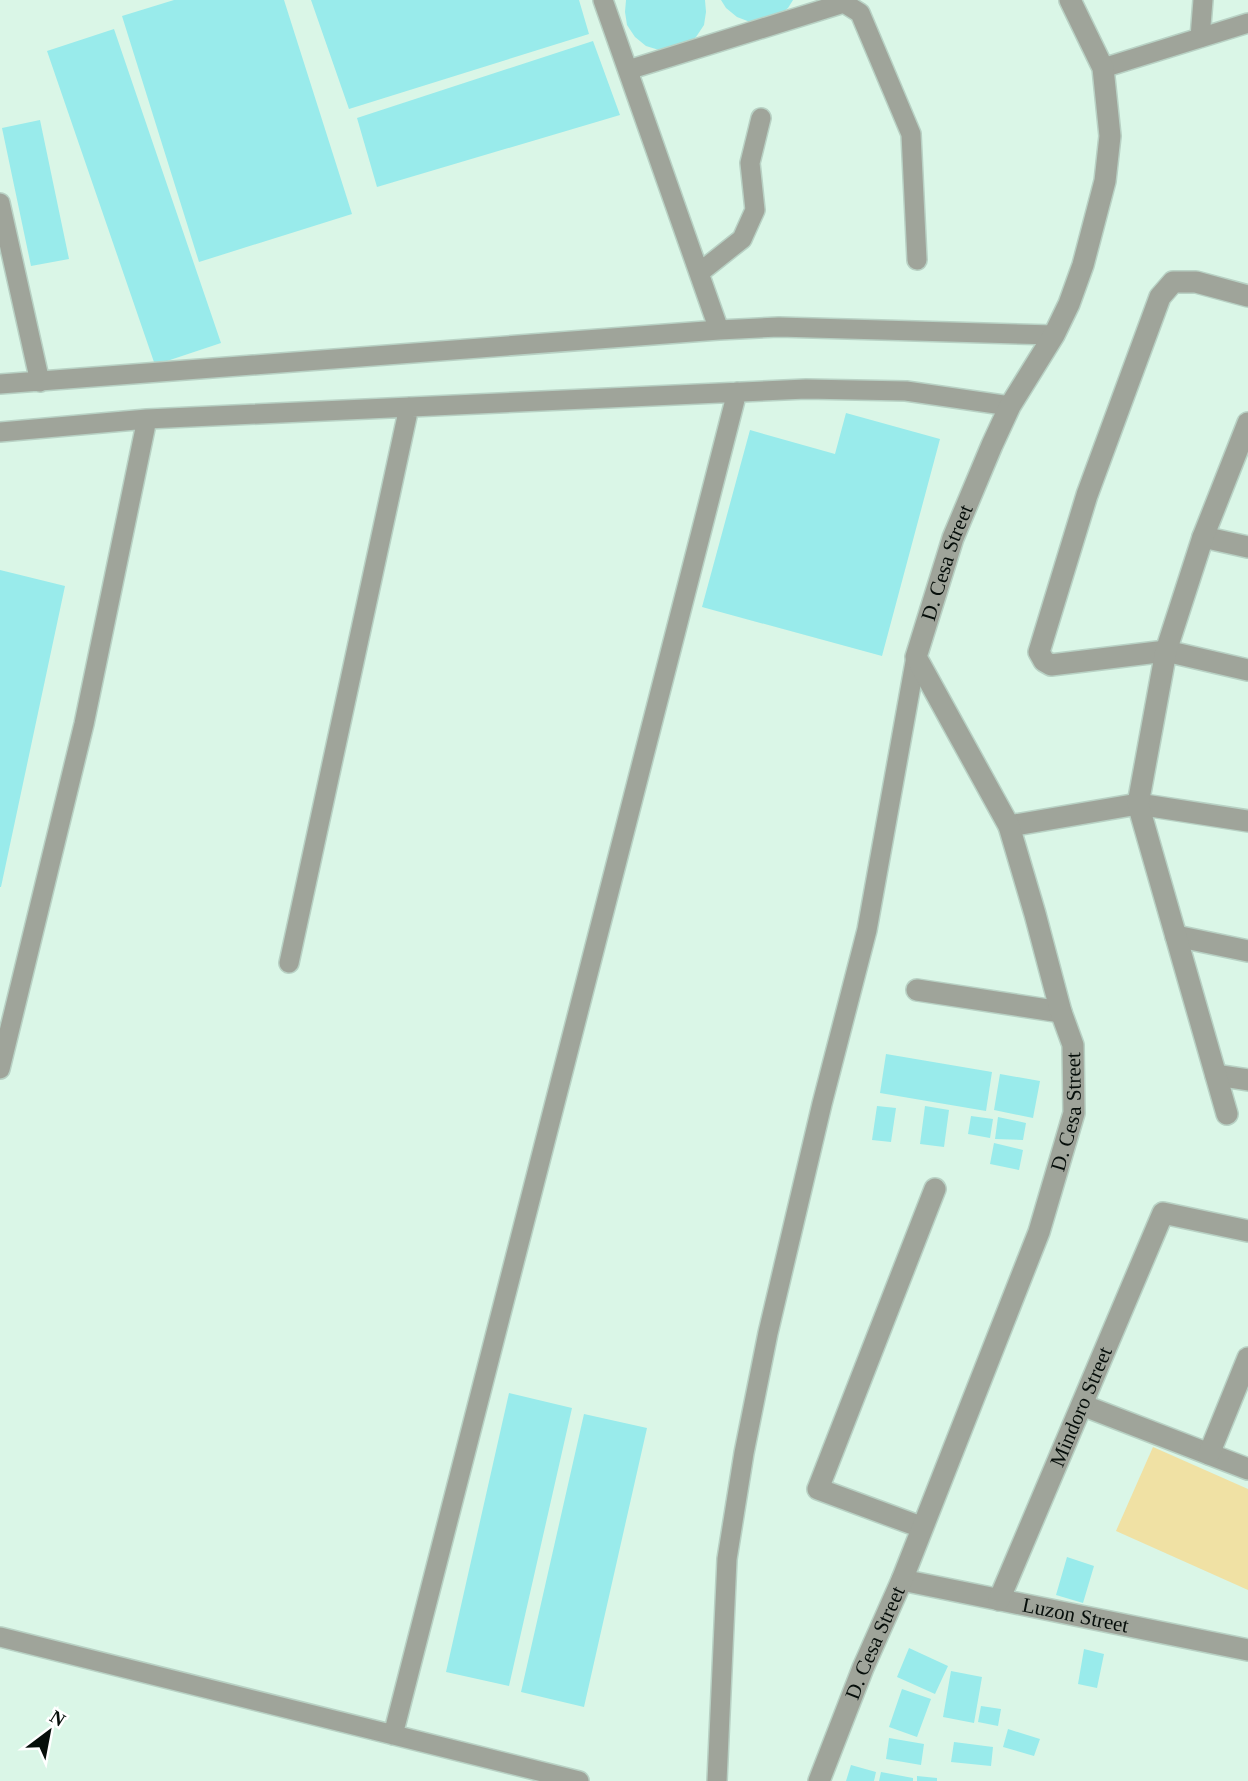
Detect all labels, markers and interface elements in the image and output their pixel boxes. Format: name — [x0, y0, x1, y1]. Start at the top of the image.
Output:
street label: D. Cesa Street — [916, 501, 978, 623]
street label: D. Cesa Street — [1046, 1052, 1086, 1174]
street label: Mindoro Street — [1045, 1343, 1117, 1470]
street label: D. Cesa Street — [840, 1582, 910, 1703]
street label: Luzon Street — [1020, 1593, 1131, 1638]
north arrow — [14, 1697, 84, 1767]
text: N — [46, 1705, 69, 1731]

